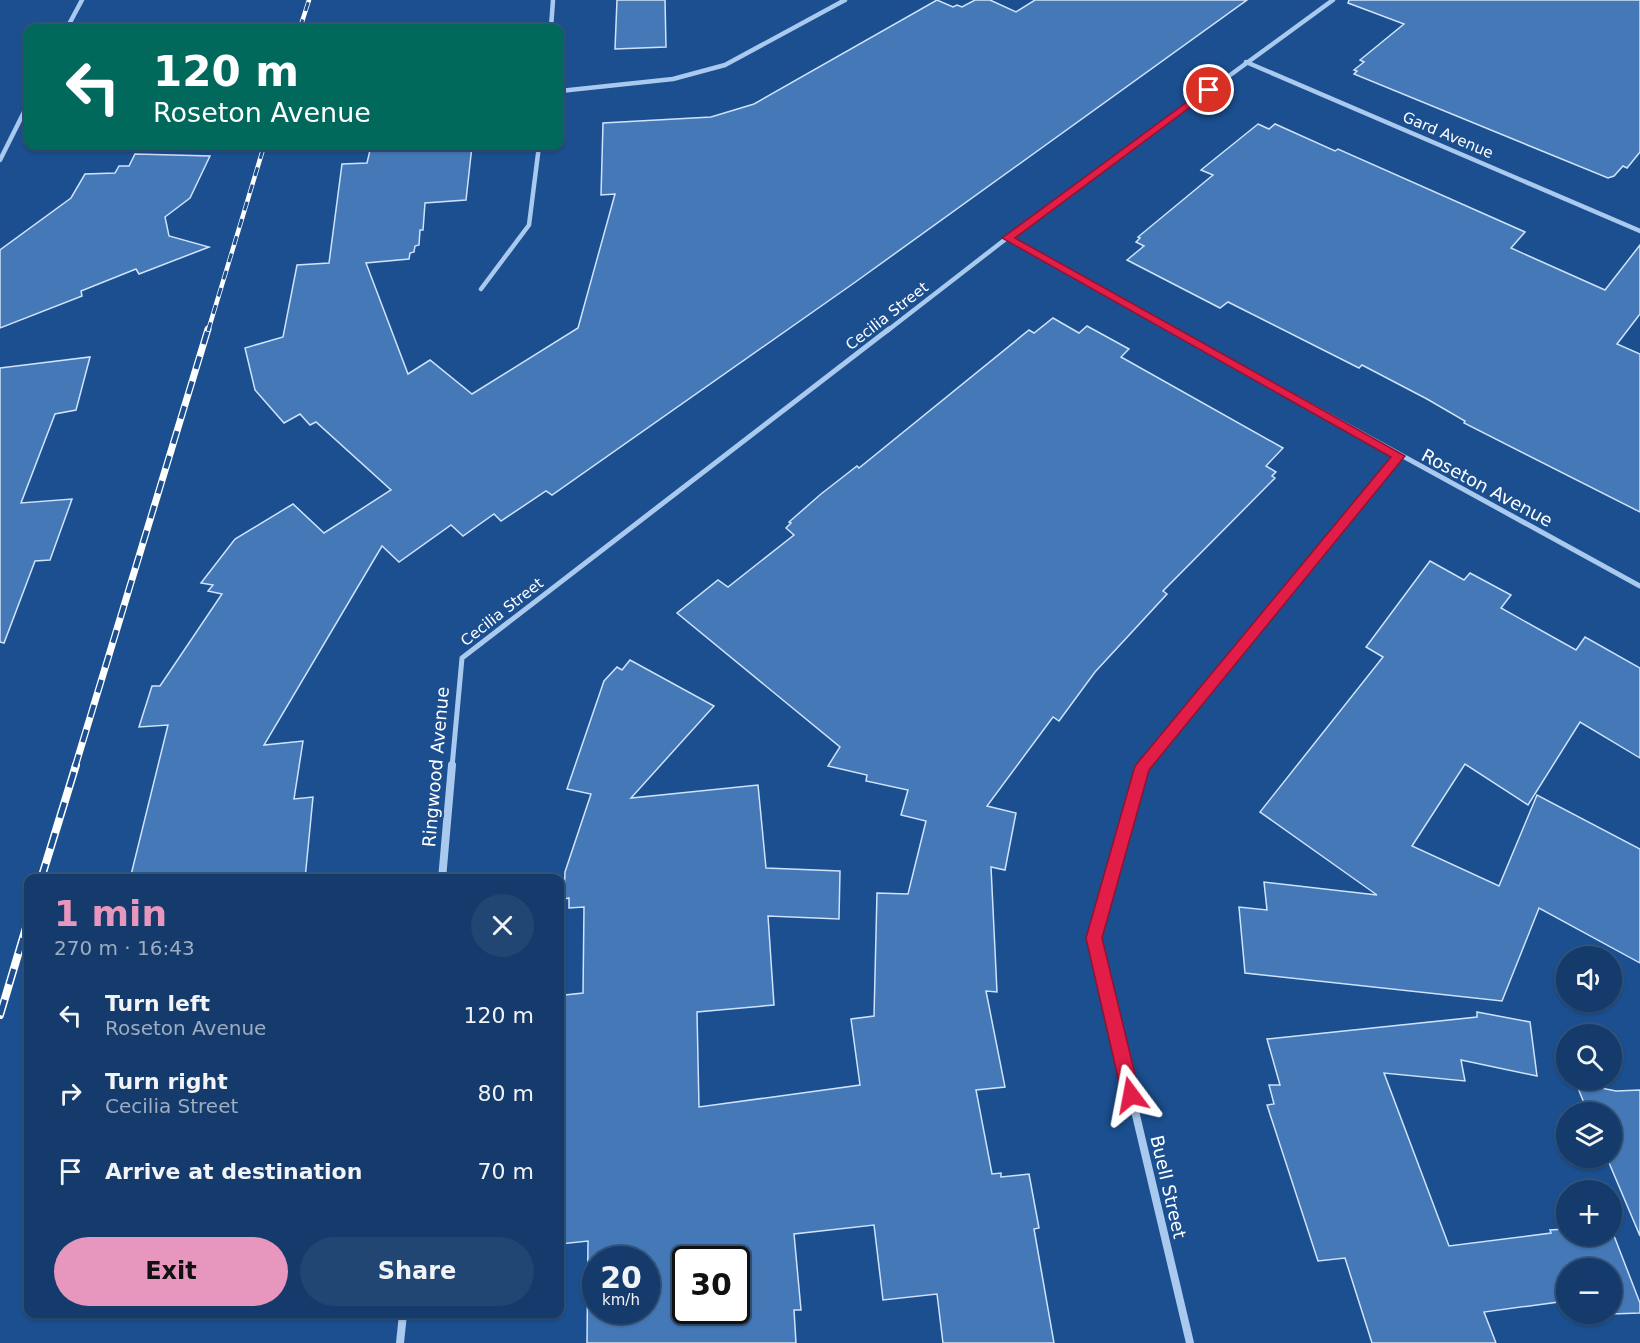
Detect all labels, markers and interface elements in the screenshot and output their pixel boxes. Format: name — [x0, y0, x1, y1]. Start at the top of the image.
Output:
text: 120 m — [153, 47, 299, 96]
icon: left — [54, 48, 132, 126]
pin — [1183, 64, 1234, 115]
icon: arrive — [1192, 73, 1225, 106]
text: Roseton Avenue — [153, 97, 371, 128]
street label: Gard Avenue — [1400, 108, 1496, 162]
street label: Cecilia Street — [842, 278, 932, 354]
street label: Roseton Avenue — [1418, 444, 1556, 531]
street label: Cecilia Street — [457, 574, 547, 650]
street label: Ringwood Avenue — [418, 686, 453, 848]
text: 1 min — [54, 893, 167, 934]
button: close — [471, 894, 534, 957]
text: 270 m · 16:43 — [54, 936, 195, 960]
map controls — [1556, 946, 1622, 1324]
button: sound — [1556, 946, 1622, 1012]
text: Turn left — [105, 991, 210, 1016]
icon: left — [54, 999, 87, 1032]
text: 120 m — [464, 1003, 534, 1028]
text: Roseton Avenue — [105, 1016, 266, 1040]
button: search — [1556, 1024, 1622, 1090]
position arrow — [1099, 1063, 1163, 1127]
text: Turn right — [105, 1069, 228, 1094]
icon: right — [54, 1077, 87, 1110]
text: 80 m — [478, 1081, 534, 1106]
text: Cecilia Street — [105, 1094, 238, 1118]
button: layers — [1556, 1102, 1622, 1168]
street label: Buell Street — [1146, 1133, 1191, 1241]
icon: arrive — [54, 1155, 87, 1188]
text: Arrive at destination — [105, 1159, 362, 1184]
text: 70 m — [478, 1159, 534, 1184]
button: + — [1556, 1180, 1622, 1246]
button: Exit — [54, 1237, 288, 1306]
button: Share — [300, 1237, 534, 1306]
speed limit sign: 30 — [672, 1246, 750, 1324]
button: − — [1556, 1258, 1622, 1324]
text: 20 — [600, 1260, 642, 1295]
text: km/h — [602, 1291, 640, 1309]

